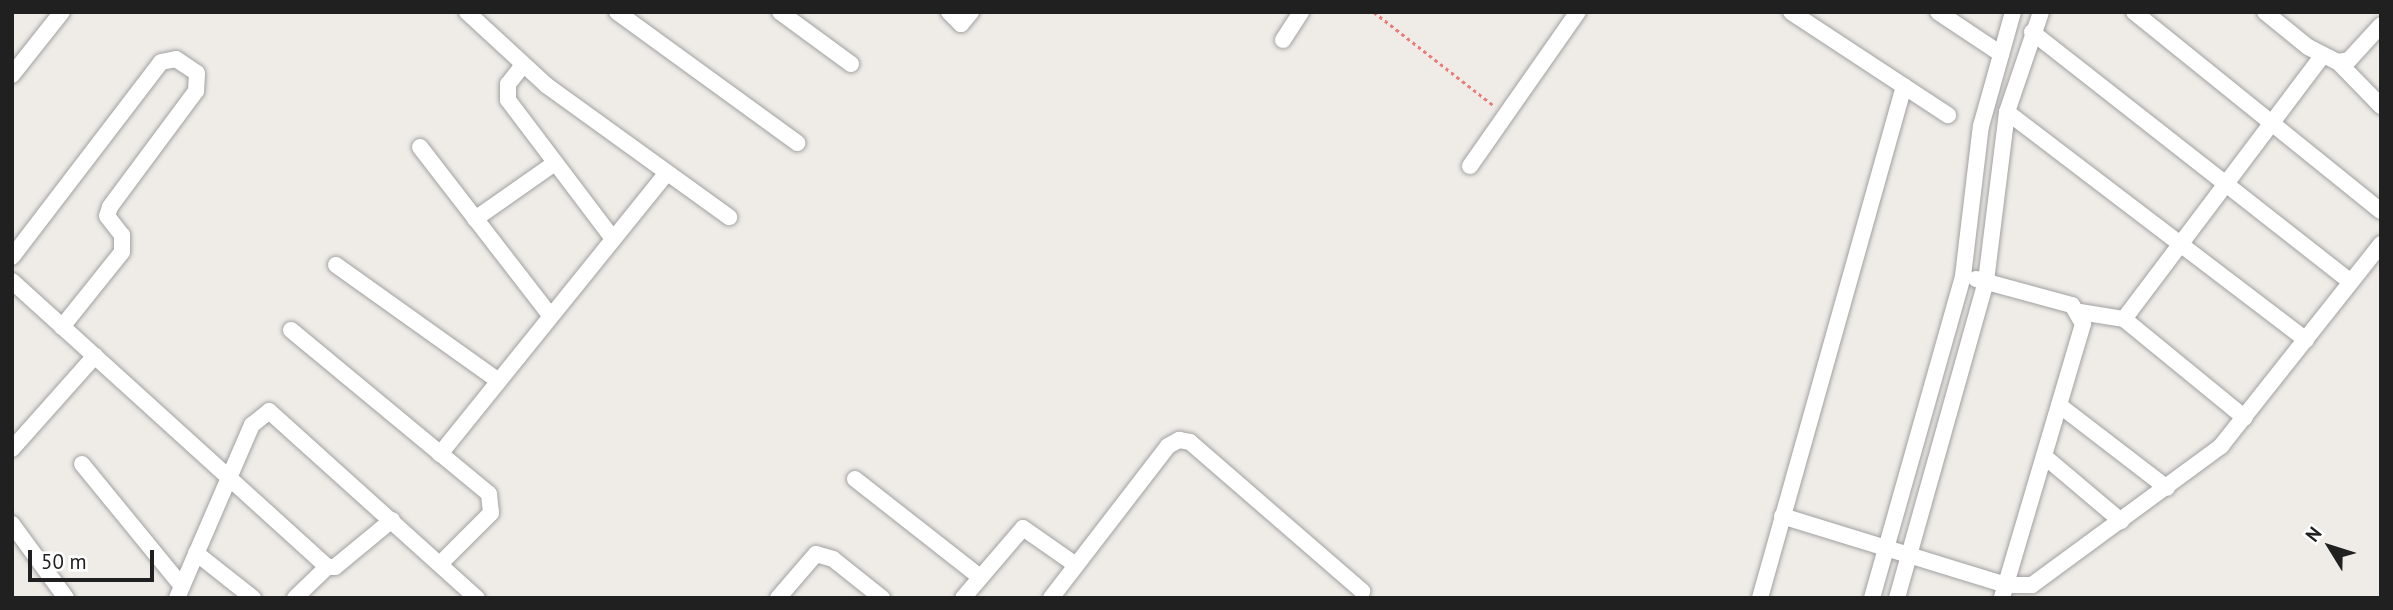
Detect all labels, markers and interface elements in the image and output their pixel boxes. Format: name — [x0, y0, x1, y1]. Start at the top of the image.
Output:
north arrow — [2295, 512, 2365, 582]
text: N — [2300, 522, 2327, 546]
scale bar — [32, 536, 158, 580]
text: 50 m — [41, 548, 87, 575]

